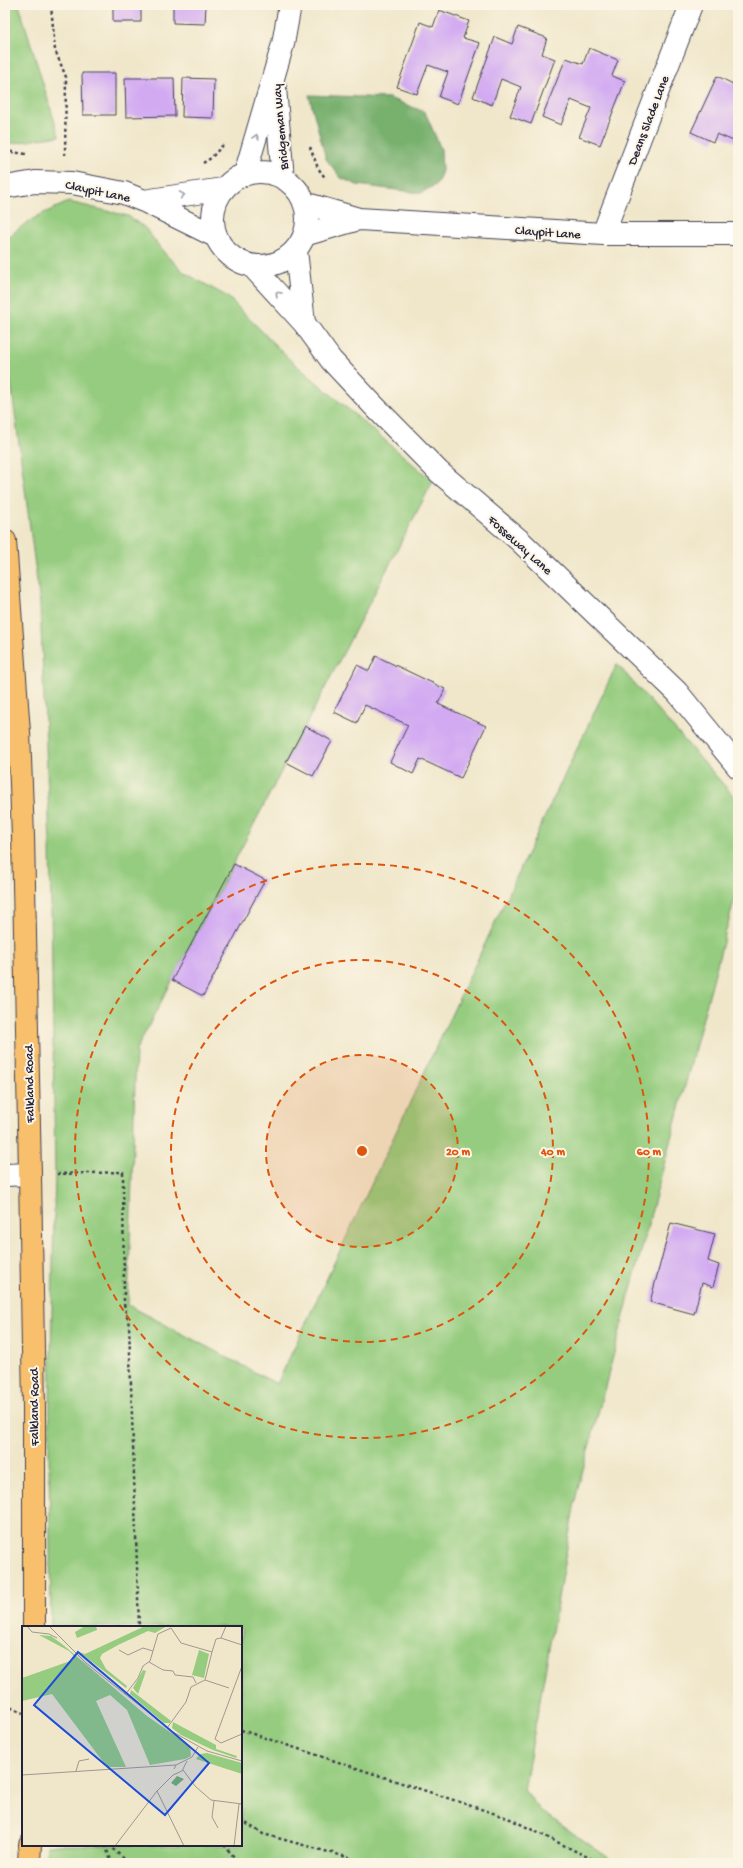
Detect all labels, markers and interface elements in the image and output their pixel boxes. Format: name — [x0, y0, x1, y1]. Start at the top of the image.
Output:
street label: Deans Slade Lane — [625, 74, 673, 169]
street label: Bridgeman Way — [270, 83, 293, 171]
one-way arrow — [251, 133, 260, 140]
street label: Claypit Lane — [64, 178, 132, 207]
one-way arrow — [179, 191, 185, 200]
street label: Claypit Lane — [514, 224, 582, 243]
one-way arrow — [275, 291, 283, 299]
street label: Fosseway Lane — [483, 512, 555, 579]
street label: Falkland Road — [22, 1044, 39, 1124]
centre of rings — [355, 1144, 369, 1158]
text: 20 m — [446, 1146, 471, 1160]
text: 40 m — [540, 1146, 565, 1160]
text: 60 m — [637, 1146, 662, 1160]
street label: Falkland Road — [28, 1367, 43, 1447]
inset map — [22, 1626, 242, 1846]

